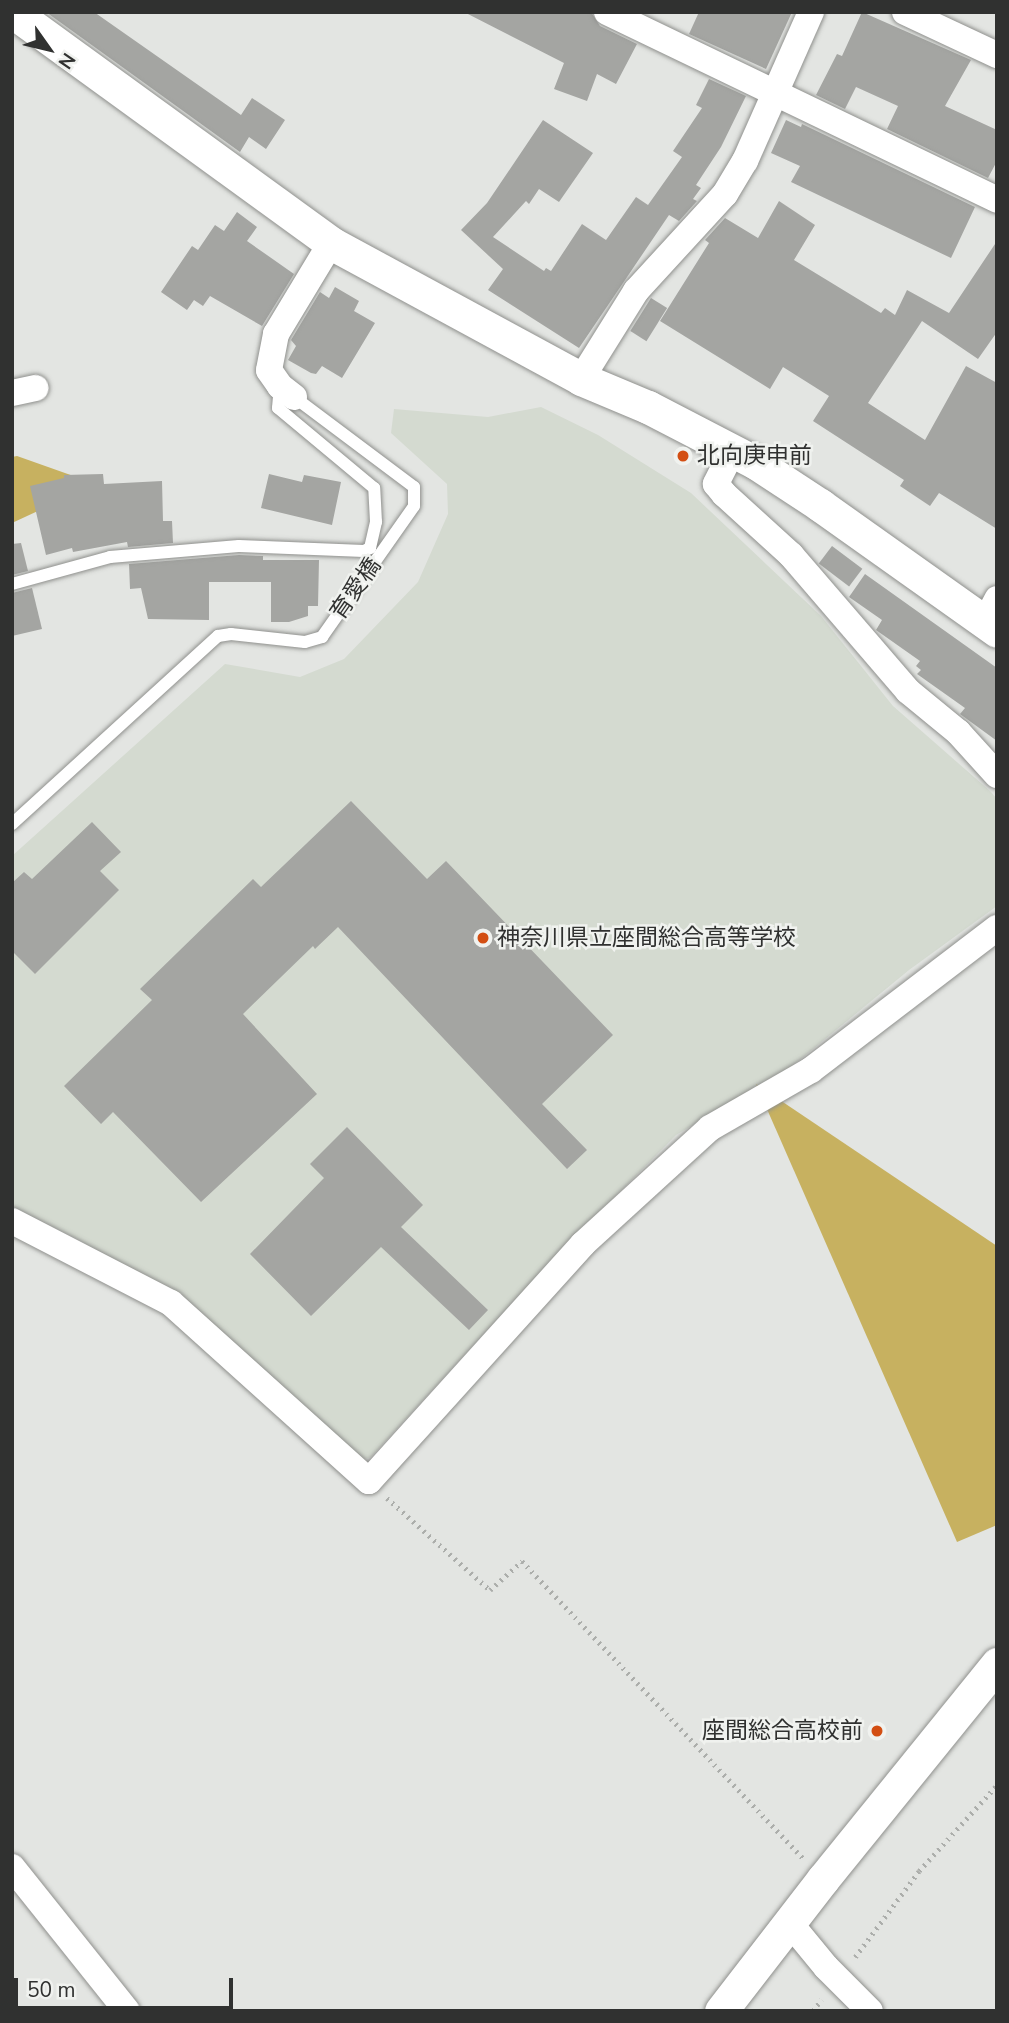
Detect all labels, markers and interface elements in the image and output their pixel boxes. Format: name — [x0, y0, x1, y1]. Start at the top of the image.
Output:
north arrow — [14, 14, 84, 84]
text: N — [52, 48, 81, 74]
place label: 北向庚申前 — [697, 442, 812, 470]
marker: 北向庚申前 — [675, 448, 691, 464]
street label: 育愛橋 — [325, 553, 387, 625]
place label: 神奈川県立座間総合高等学校 — [497, 924, 796, 952]
marker: 神奈川県立座間総合高等学校 — [475, 930, 491, 946]
place label: 座間総合高校前 — [702, 1717, 863, 1745]
marker: 座間総合高校前 — [869, 1723, 885, 1739]
scale bar — [18, 1964, 236, 2008]
text: 50 m — [27, 1976, 76, 2004]

